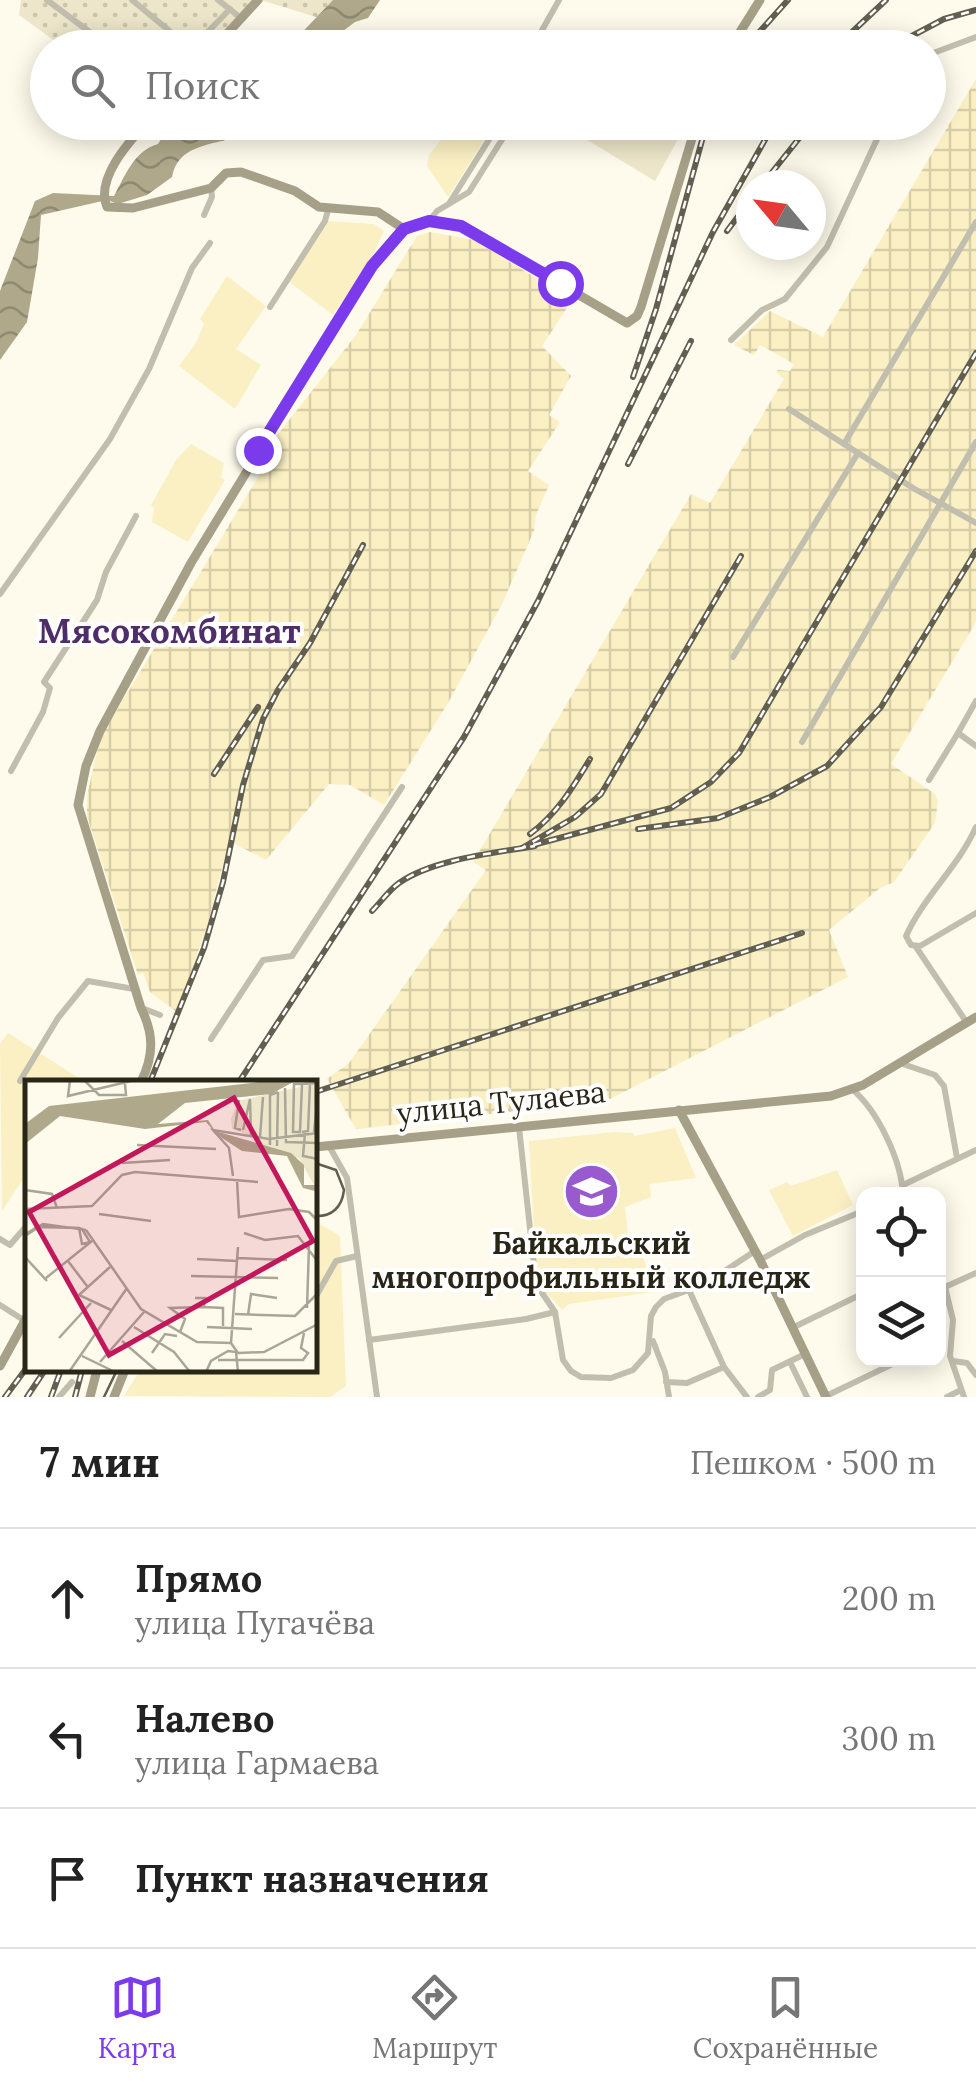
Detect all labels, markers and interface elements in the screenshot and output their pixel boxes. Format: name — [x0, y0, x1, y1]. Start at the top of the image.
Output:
search box — [30, 30, 946, 140]
icon: search — [65, 58, 120, 113]
text: Поиск — [145, 61, 260, 109]
north arrow — [736, 170, 826, 260]
route start — [538, 261, 584, 307]
route end — [236, 428, 282, 474]
district label: Мясокомбинат — [37, 608, 301, 653]
street label: улица Тулаева — [395, 1072, 607, 1133]
inset map — [25, 1080, 318, 1372]
school or university icon: Байкальский многопрофильный колледж — [561, 1161, 621, 1221]
map controls — [856, 1187, 946, 1367]
button: locate — [856, 1187, 946, 1277]
place label: Байкальский многопрофильный колледж — [371, 1224, 811, 1296]
button: layers — [856, 1277, 946, 1367]
text: 7 мин — [40, 1435, 160, 1489]
text: Пешком · 500 m — [690, 1442, 936, 1483]
text: Прямо — [135, 1554, 262, 1602]
icon: ahead — [40, 1571, 95, 1626]
text: 200 m — [842, 1578, 936, 1619]
text: улица Пугачёва — [135, 1602, 375, 1643]
text: Налево — [135, 1694, 275, 1742]
icon: left — [40, 1711, 95, 1766]
text: 300 m — [841, 1718, 936, 1759]
text: улица Гармаева — [135, 1742, 379, 1783]
icon: arrive — [40, 1851, 95, 1906]
text: Пункт назначения — [135, 1854, 489, 1902]
tab: Карта — [98, 1970, 176, 2066]
tab: Маршрут — [372, 1970, 497, 2066]
tab: Сохранённые — [693, 1970, 878, 2066]

